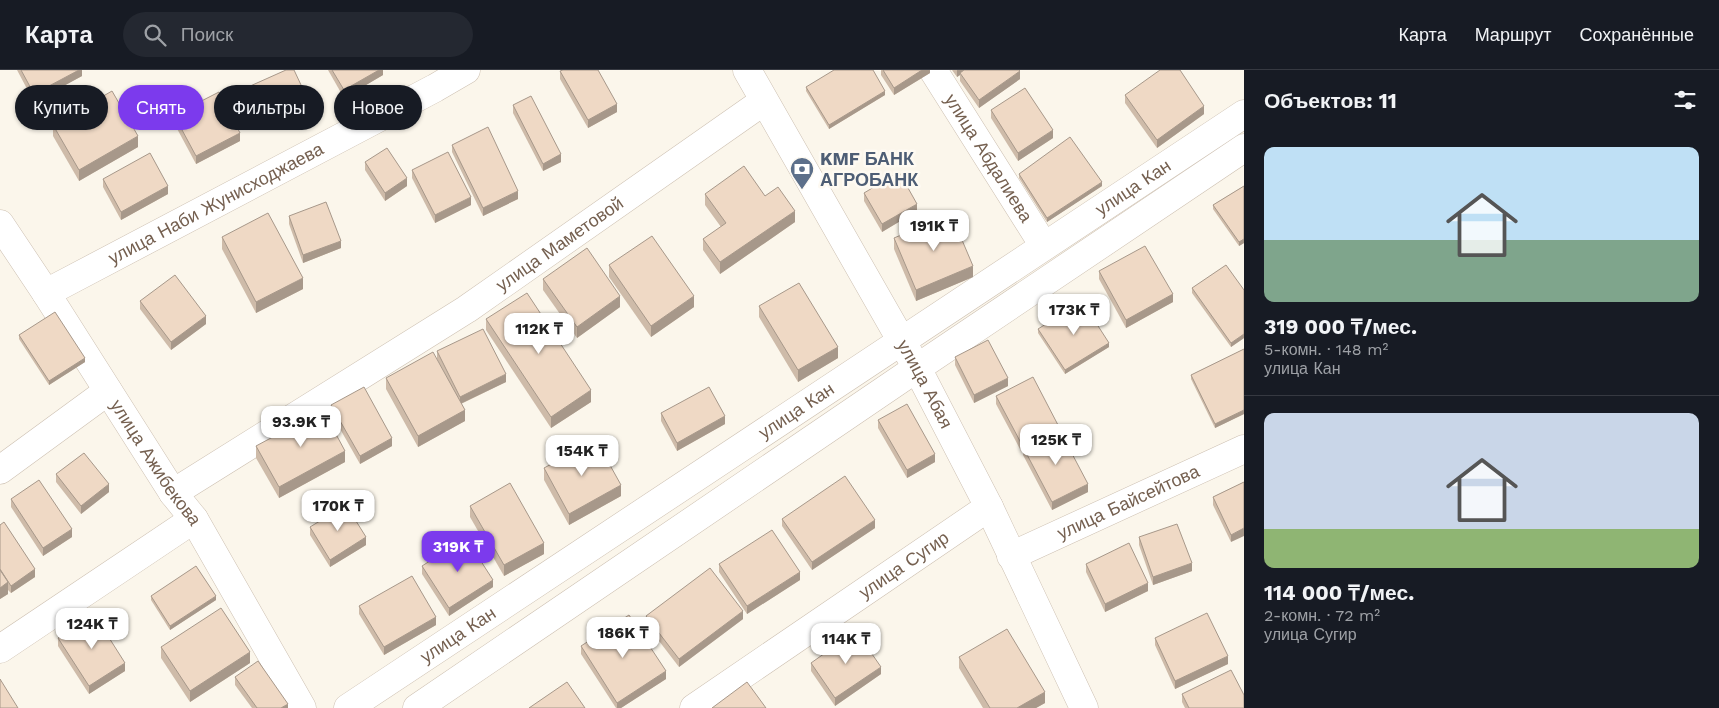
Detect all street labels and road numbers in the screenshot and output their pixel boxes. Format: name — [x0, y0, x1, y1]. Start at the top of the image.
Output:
street label: улица Абдалиева — [941, 90, 1038, 227]
street label: улица Наби Жунисходжаева — [105, 137, 328, 268]
street label: улица Кан — [1091, 155, 1175, 220]
street label: улица Маметовой — [492, 192, 627, 295]
street label: улица Абая — [893, 336, 957, 432]
street label: улица Кан — [754, 378, 838, 443]
street label: улица Ажибекова — [106, 395, 207, 530]
street label: улица Байсейтова — [1054, 460, 1203, 543]
street label: улица Сугир — [855, 527, 953, 603]
street label: улица Кан — [416, 602, 499, 667]

